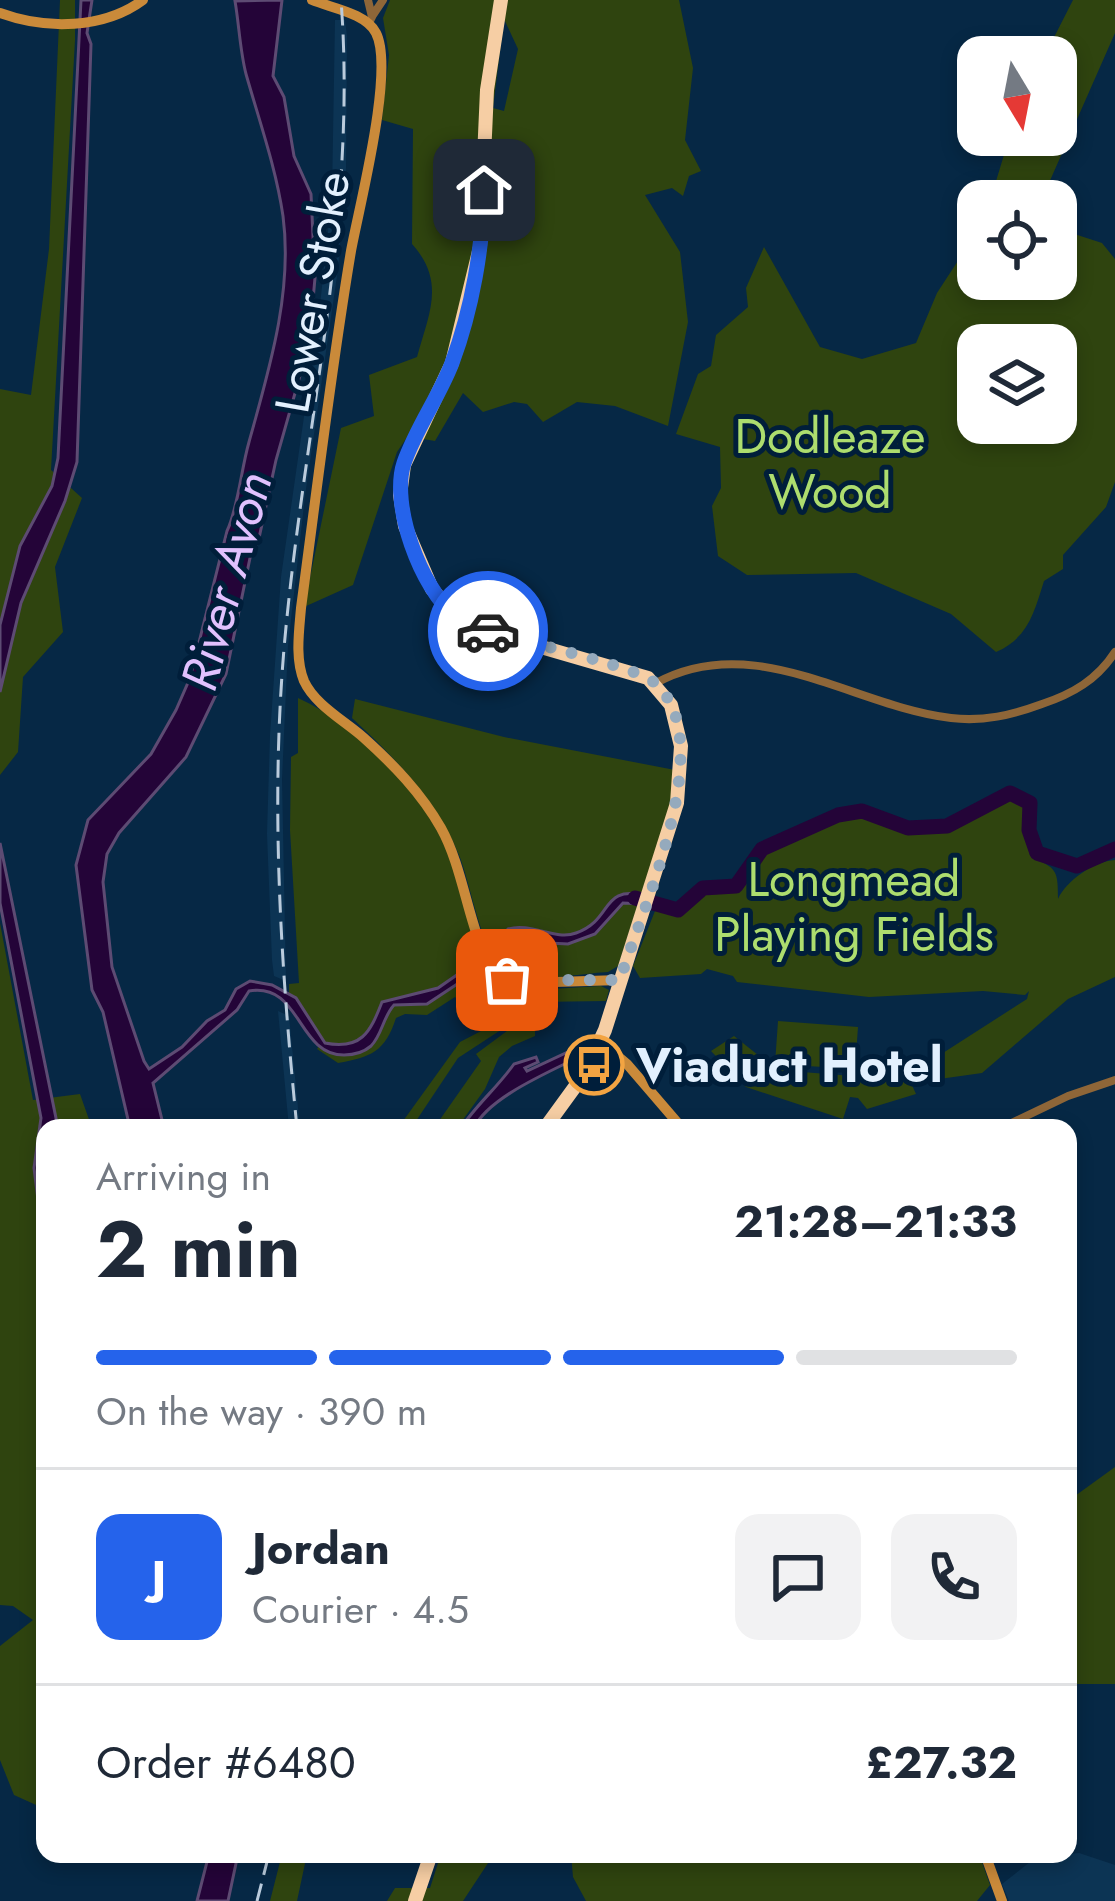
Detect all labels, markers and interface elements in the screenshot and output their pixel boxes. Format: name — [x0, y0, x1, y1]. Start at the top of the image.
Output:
north arrow — [957, 36, 1077, 156]
map controls — [957, 36, 1077, 444]
pin — [433, 139, 535, 241]
icon: home — [451, 157, 517, 223]
street label: Lower Stoke — [257, 166, 368, 418]
button: locate — [957, 180, 1077, 300]
button: layers — [957, 324, 1077, 444]
park label: Dodleaze Wood — [734, 402, 926, 526]
water label: River Avon — [161, 463, 291, 699]
courier — [428, 571, 548, 691]
icon: car — [455, 598, 521, 664]
park label: Longmead Playing Fields — [714, 845, 994, 969]
pin — [456, 929, 558, 1031]
icon: bag — [474, 947, 540, 1013]
place label: Viaduct Hotel — [635, 1031, 943, 1100]
bus stop icon: Viaduct Hotel — [563, 1034, 625, 1096]
text: Arriving in — [96, 1148, 271, 1205]
text: 21:28–21:33 — [734, 1189, 1017, 1254]
text: 2 min — [96, 1194, 301, 1306]
text: On the way · 390 m — [96, 1383, 427, 1440]
button: chat — [735, 1514, 861, 1640]
button: phone — [891, 1514, 1017, 1640]
text: Jordan — [252, 1516, 390, 1581]
text: J — [152, 1544, 166, 1609]
text: Courier · 4.5 — [252, 1581, 469, 1638]
text: Order #6480 — [96, 1730, 356, 1795]
text: £27.32 — [865, 1730, 1017, 1795]

